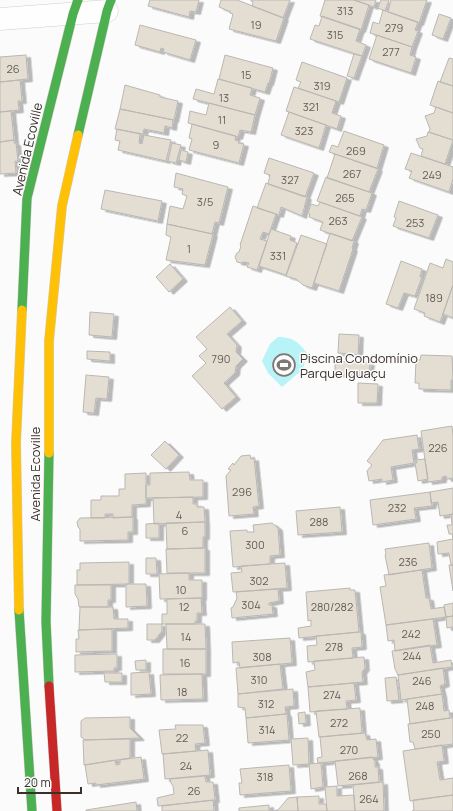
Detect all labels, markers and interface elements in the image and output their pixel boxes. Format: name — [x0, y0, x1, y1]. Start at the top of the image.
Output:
house number: 313 — [337, 3, 353, 18]
house number: 19 — [250, 17, 262, 32]
house number: 279 — [385, 20, 403, 35]
house number: 315 — [327, 27, 343, 42]
house number: 277 — [382, 44, 400, 59]
house number: 26 — [6, 61, 20, 76]
house number: 15 — [241, 67, 251, 82]
house number: 319 — [313, 78, 331, 93]
house number: 13 — [219, 90, 229, 105]
house number: 321 — [303, 99, 319, 114]
street label: Avenida Ecoville — [8, 100, 47, 197]
house number: 11 — [218, 112, 226, 127]
house number: 323 — [295, 123, 313, 138]
house number: 9 — [213, 137, 220, 152]
house number: 269 — [346, 143, 366, 158]
house number: 267 — [343, 166, 361, 181]
house number: 249 — [422, 167, 442, 182]
house number: 327 — [281, 172, 299, 187]
house number: 265 — [335, 190, 355, 205]
house number: 3/5 — [197, 194, 213, 209]
house number: 263 — [328, 213, 348, 228]
house number: 253 — [406, 215, 424, 230]
house number: 1 — [187, 241, 191, 256]
house number: 331 — [270, 248, 286, 263]
house number: 189 — [425, 290, 443, 305]
place label: Piscina Condomínio Parque Iguaçu — [300, 349, 418, 382]
house number: 790 — [211, 351, 231, 366]
sports icon: Piscina Condomínio Parque Iguaçu — [271, 352, 297, 378]
street label: Avenida Ecoville — [26, 426, 44, 521]
house number: 226 — [428, 440, 448, 455]
house number: 296 — [232, 484, 252, 499]
house number: 232 — [388, 500, 406, 515]
house number: 4 — [176, 507, 182, 522]
house number: 288 — [309, 514, 329, 529]
house number: 6 — [182, 523, 189, 538]
house number: 300 — [245, 537, 265, 552]
house number: 236 — [398, 554, 418, 569]
house number: 302 — [249, 573, 269, 588]
house number: 10 — [175, 582, 187, 597]
house number: 304 — [241, 597, 261, 612]
house number: 12 — [179, 599, 189, 614]
house number: 280/282 — [311, 599, 353, 614]
house number: 242 — [402, 626, 420, 641]
house number: 14 — [181, 629, 191, 644]
house number: 278 — [325, 639, 343, 654]
house number: 244 — [402, 648, 422, 663]
house number: 308 — [252, 649, 272, 664]
house number: 16 — [179, 655, 191, 670]
house number: 310 — [250, 672, 268, 687]
house number: 246 — [412, 673, 432, 688]
house number: 18 — [177, 684, 187, 699]
house number: 274 — [323, 687, 341, 702]
house number: 312 — [258, 696, 274, 711]
house number: 248 — [416, 698, 434, 713]
house number: 272 — [330, 715, 348, 730]
house number: 314 — [259, 722, 275, 737]
house number: 250 — [421, 726, 441, 741]
house number: 22 — [176, 730, 188, 745]
house number: 270 — [340, 742, 358, 757]
house number: 24 — [180, 758, 192, 773]
house number: 268 — [348, 768, 368, 783]
scale bar — [18, 769, 81, 795]
house number: 318 — [257, 769, 273, 784]
text: 20 m — [24, 774, 51, 791]
house number: 26 — [187, 783, 201, 798]
house number: 264 — [359, 791, 379, 806]

